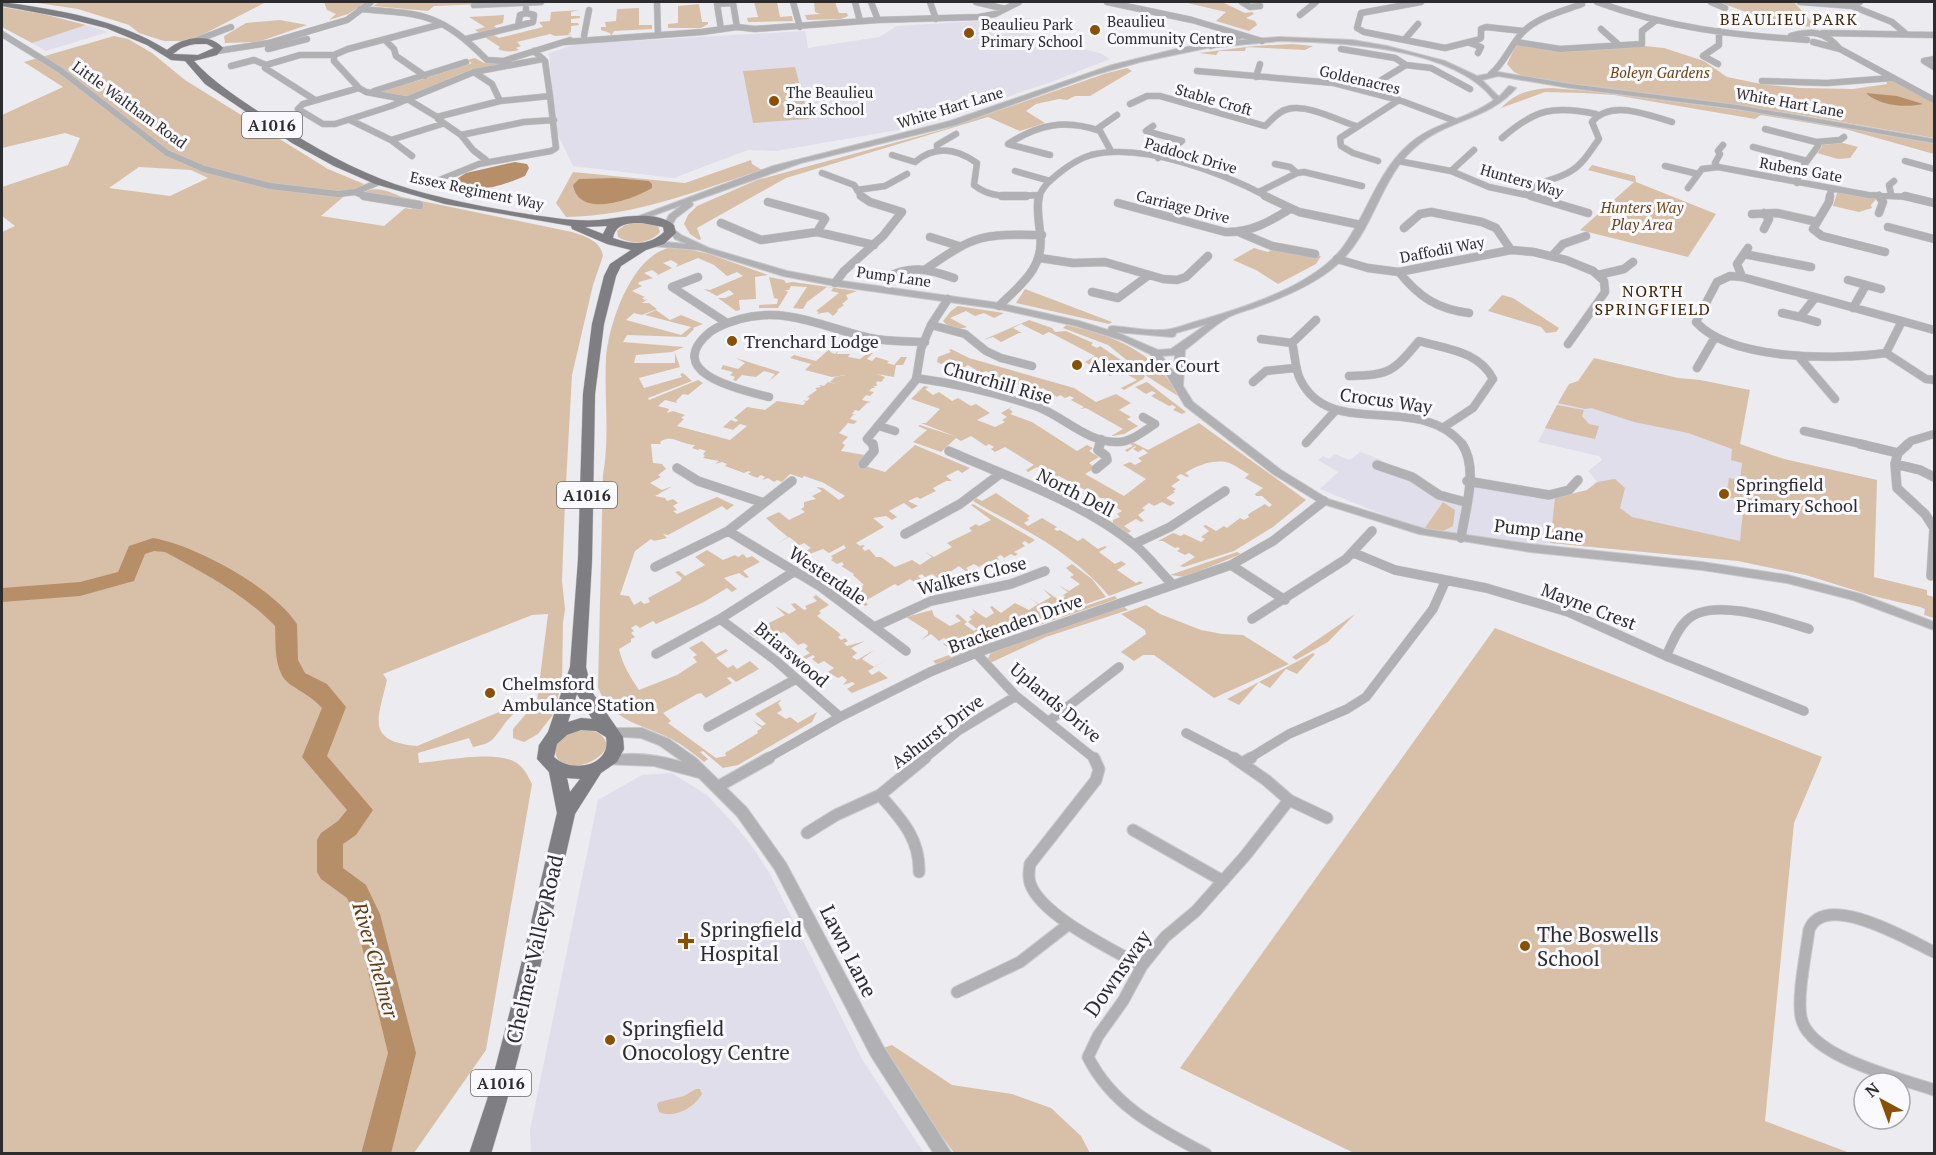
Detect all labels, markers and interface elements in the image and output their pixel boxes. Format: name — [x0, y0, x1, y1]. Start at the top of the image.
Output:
district label: BEAULIEU PARK — [1720, 8, 1858, 30]
place label: Beaulieu Community Centre — [1107, 11, 1234, 48]
place label: Beaulieu Park Primary School — [981, 14, 1083, 51]
marker: Beaulieu Community Centre — [1088, 23, 1102, 37]
marker: Beaulieu Park Primary School — [962, 26, 976, 40]
street label: Little Waltham Road — [69, 56, 191, 152]
street label: Goldenacres — [1318, 60, 1402, 98]
park label: Boleyn Gardens — [1609, 62, 1710, 82]
street label: Stable Croft — [1173, 78, 1255, 120]
street label: White Hart Lane — [895, 81, 1005, 133]
place label: The Beaulieu Park School — [786, 82, 874, 119]
street label: White Hart Lane — [1734, 83, 1846, 121]
marker: The Beaulieu Park School — [767, 94, 781, 108]
road number: A1016 — [242, 112, 302, 138]
street label: Paddock Drive — [1142, 132, 1240, 178]
street label: Rubens Gate — [1758, 152, 1844, 186]
street label: Hunters Way — [1478, 159, 1566, 202]
street label: Essex Regiment Way — [408, 166, 546, 214]
street label: Carriage Drive — [1134, 185, 1232, 227]
park label: Hunters Way Play Area — [1600, 197, 1685, 234]
street label: Daffodil Way — [1398, 231, 1486, 267]
street label: Pump Lane — [856, 261, 932, 291]
district label: NORTH SPRINGFIELD — [1595, 280, 1711, 320]
place label: Trenchard Lodge — [744, 329, 879, 353]
marker: Trenchard Lodge — [725, 334, 739, 348]
place label: Alexander Court — [1089, 353, 1220, 377]
street label: Churchill Rise — [941, 355, 1055, 409]
marker: Alexander Court — [1070, 358, 1084, 372]
street label: Crocus Way — [1338, 382, 1435, 418]
street label: North Dell — [1033, 462, 1119, 522]
place label: Springfield Primary School — [1736, 472, 1858, 517]
road number: A1016 — [557, 482, 617, 508]
marker: Springfield Primary School — [1717, 487, 1731, 501]
street label: Pump Lane — [1493, 513, 1585, 547]
street label: Westerdale — [785, 540, 871, 610]
street label: Walkers Close — [915, 550, 1029, 600]
street label: Mayne Crest — [1538, 577, 1640, 635]
street label: Brackenden Drive — [944, 588, 1086, 658]
street label: Briarswood — [750, 616, 834, 692]
street label: Uplands Drive — [1005, 657, 1107, 747]
place label: Chelmsford Ambulance Station — [502, 671, 655, 716]
marker: Chelmsford Ambulance Station — [483, 686, 497, 700]
street label: Ashurst Drive — [886, 688, 988, 774]
street label: Chelmer Valley Road — [499, 852, 569, 1046]
water label: River Chelmer — [346, 898, 406, 1022]
street label: Lawn Lane — [814, 900, 884, 1002]
place label: Springfield Hospital — [700, 915, 803, 967]
place label: The Boswells School — [1537, 920, 1659, 972]
street label: Downsway — [1077, 924, 1157, 1022]
marker: Springfield Hospital — [677, 932, 695, 950]
marker: The Boswells School — [1518, 939, 1532, 953]
place label: Springfield Onocology Centre — [622, 1014, 790, 1066]
marker: Springfield Onocology Centre — [603, 1033, 617, 1047]
road number: A1016 — [471, 1070, 531, 1096]
north arrow — [1852, 1071, 1912, 1131]
text: N — [1860, 1077, 1884, 1102]

